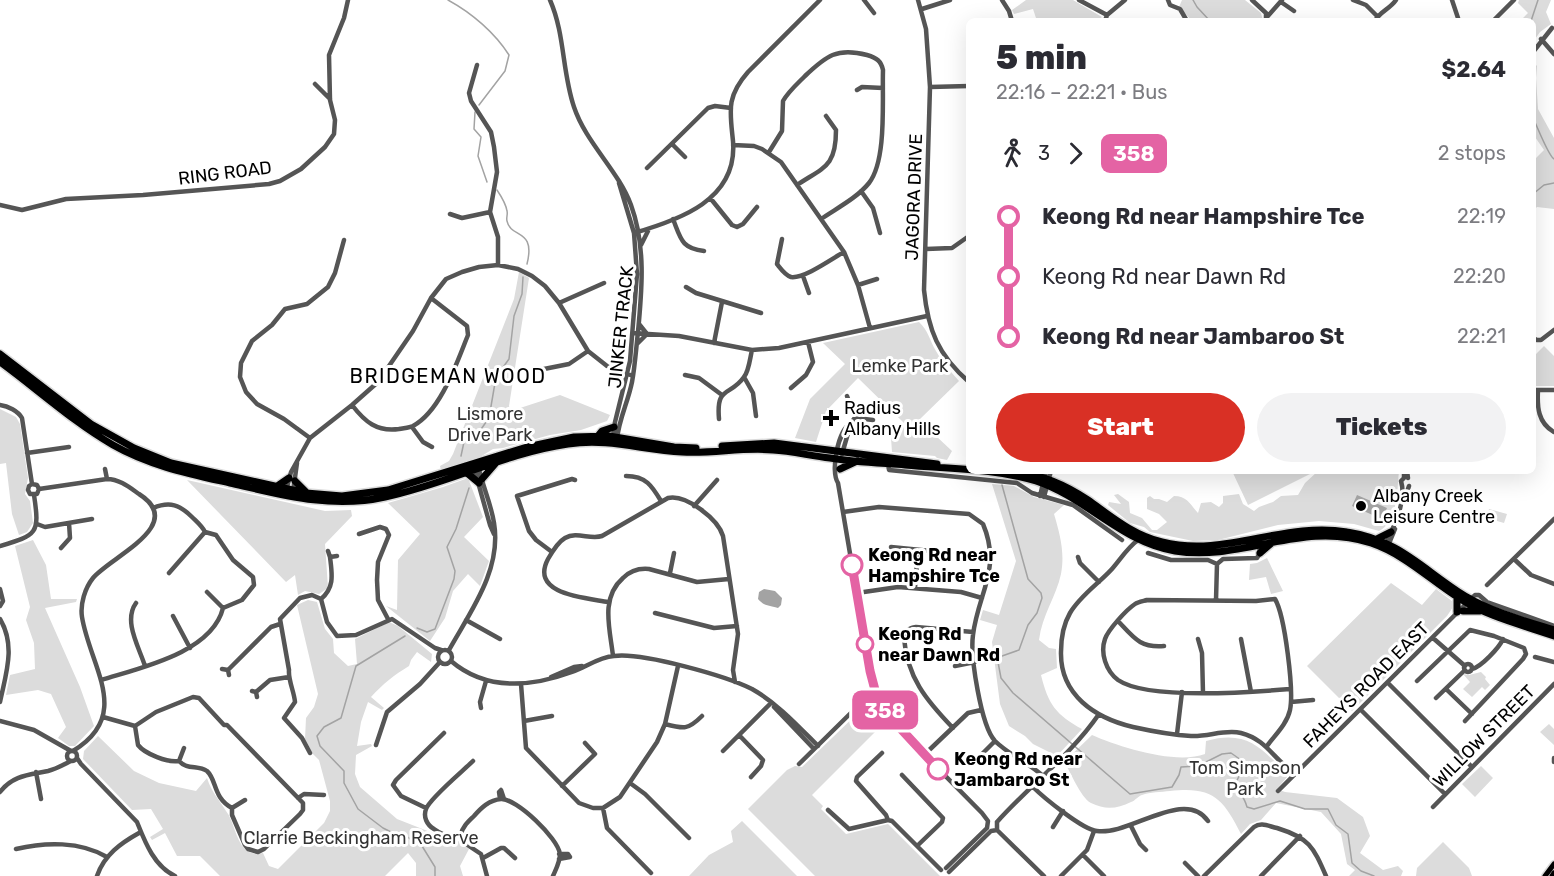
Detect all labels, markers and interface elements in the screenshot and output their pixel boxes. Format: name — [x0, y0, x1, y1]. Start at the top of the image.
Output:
text: 5 min — [996, 38, 1087, 77]
text: $2.64 — [1442, 56, 1506, 83]
text: 22:16 – 22:21 · Bus — [996, 80, 1167, 104]
street label: JAGORA DRIVE — [901, 133, 927, 261]
icon: walk — [996, 137, 1029, 170]
icon: forward — [1059, 137, 1092, 170]
text: 3 — [1038, 141, 1050, 165]
text: 358 — [1113, 141, 1155, 166]
text: 2 stops — [1438, 141, 1506, 165]
street label: RING ROAD — [177, 156, 273, 190]
text: Keong Rd near Hampshire Tce — [1042, 203, 1365, 230]
text: 22:19 — [1457, 204, 1506, 228]
text: Keong Rd near Dawn Rd — [1042, 263, 1286, 290]
street label: JINKER TRACK — [604, 264, 638, 389]
text: 22:20 — [1453, 264, 1506, 288]
text: Keong Rd near Jambaroo St — [1042, 323, 1344, 350]
text: 22:21 — [1457, 324, 1506, 348]
park label: Lemke Park — [852, 355, 949, 377]
district label: BRIDGEMAN WOOD — [350, 364, 546, 388]
button: Start — [996, 393, 1245, 462]
button: Tickets — [1257, 393, 1506, 462]
place label: Radius Albany Hills — [844, 397, 941, 440]
park label: Lismore Drive Park — [447, 403, 533, 446]
marker: Radius Albany Hills — [822, 409, 840, 427]
place label: Albany Creek Leisure Centre — [1373, 485, 1495, 528]
marker: Albany Creek Leisure Centre — [1354, 499, 1368, 513]
place label: Keong Rd near Hampshire Tce — [868, 544, 1000, 587]
marker: Keong Rd near Hampshire Tce — [841, 554, 863, 576]
street label: FAHEYS ROAD EAST — [1298, 617, 1434, 753]
place label: Keong Rd near Dawn Rd — [878, 623, 1000, 666]
marker: Keong Rd near Dawn Rd — [856, 635, 874, 653]
street label: WILLOW STREET — [1428, 680, 1540, 792]
line badge: 358 — [850, 690, 920, 730]
text: 358 — [864, 698, 906, 723]
place label: Keong Rd near Jambaroo St — [954, 748, 1083, 791]
park label: Tom Simpson Park — [1189, 757, 1301, 800]
marker: Keong Rd near Jambaroo St — [927, 758, 949, 780]
park label: Clarrie Beckingham Reserve — [243, 827, 479, 849]

